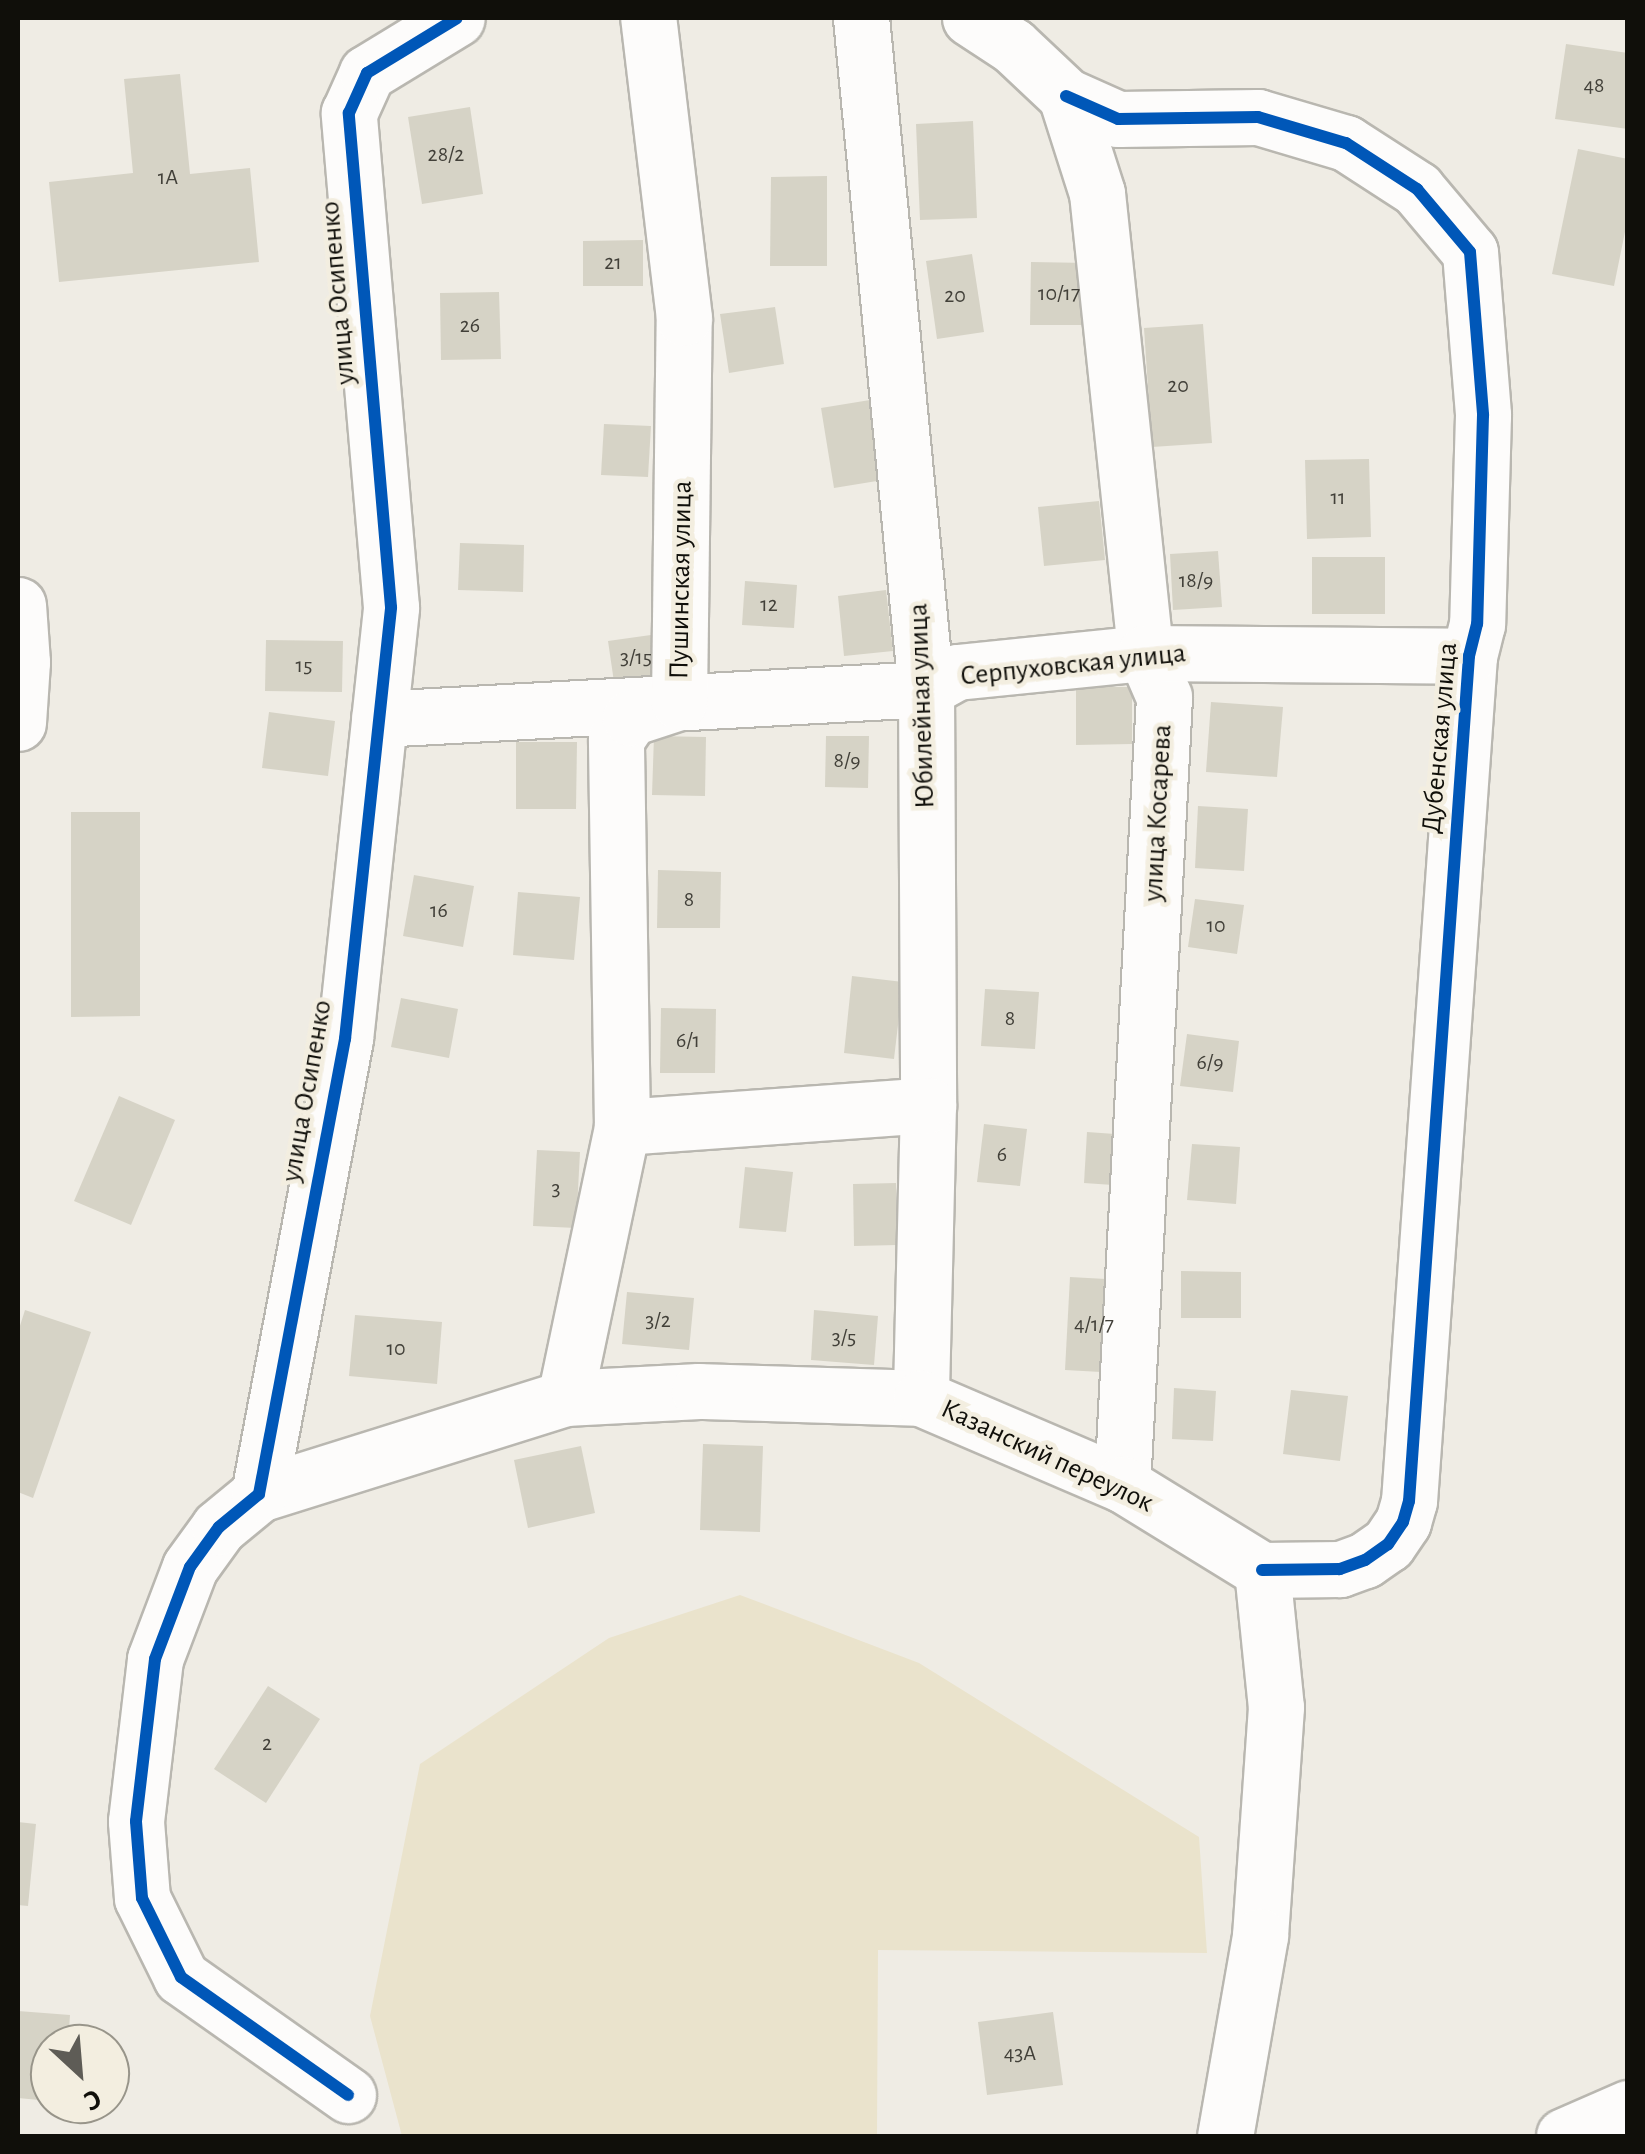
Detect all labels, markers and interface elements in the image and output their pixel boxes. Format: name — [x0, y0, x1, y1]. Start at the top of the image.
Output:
house number: 48 — [1583, 73, 1605, 99]
house number: 28/2 — [428, 142, 464, 168]
house number: 1А — [158, 165, 178, 191]
street label: улица Осипенко — [313, 200, 363, 386]
house number: 21 — [604, 250, 622, 276]
house number: 10/17 — [1038, 281, 1080, 307]
house number: 20 — [944, 283, 966, 309]
house number: 26 — [460, 313, 480, 339]
house number: 20 — [1167, 373, 1189, 399]
street label: Пушинская улица — [662, 480, 700, 680]
house number: 11 — [1330, 485, 1346, 511]
house number: 18/9 — [1179, 568, 1213, 594]
house number: 12 — [760, 592, 778, 618]
street label: Юбилейная улица — [902, 603, 942, 809]
street label: Серпуховская улица — [959, 636, 1187, 694]
street label: Дубенская улица — [1415, 641, 1465, 835]
house number: 3/15 — [620, 645, 652, 671]
house number: 15 — [296, 653, 312, 679]
street label: улица Косарева — [1137, 724, 1179, 902]
house number: 8/9 — [833, 748, 861, 774]
house number: 8 — [684, 887, 694, 913]
house number: 16 — [430, 898, 448, 924]
house number: 10 — [1206, 913, 1226, 939]
street label: улица Осипенко — [274, 998, 340, 1184]
house number: 8 — [1005, 1006, 1015, 1032]
house number: 6/1 — [676, 1028, 700, 1054]
house number: 6/9 — [1197, 1050, 1223, 1076]
house number: 6 — [997, 1142, 1007, 1168]
house number: 3 — [551, 1176, 561, 1202]
house number: 3/2 — [645, 1308, 671, 1334]
house number: 4/1/7 — [1074, 1312, 1114, 1338]
house number: 3/5 — [832, 1325, 856, 1351]
house number: 10 — [386, 1336, 406, 1362]
street label: Казанский переулок — [935, 1392, 1159, 1520]
house number: 2 — [262, 1731, 272, 1757]
north arrow — [30, 2024, 130, 2124]
house number: 43А — [1004, 2041, 1036, 2067]
text: С — [79, 2083, 105, 2115]

